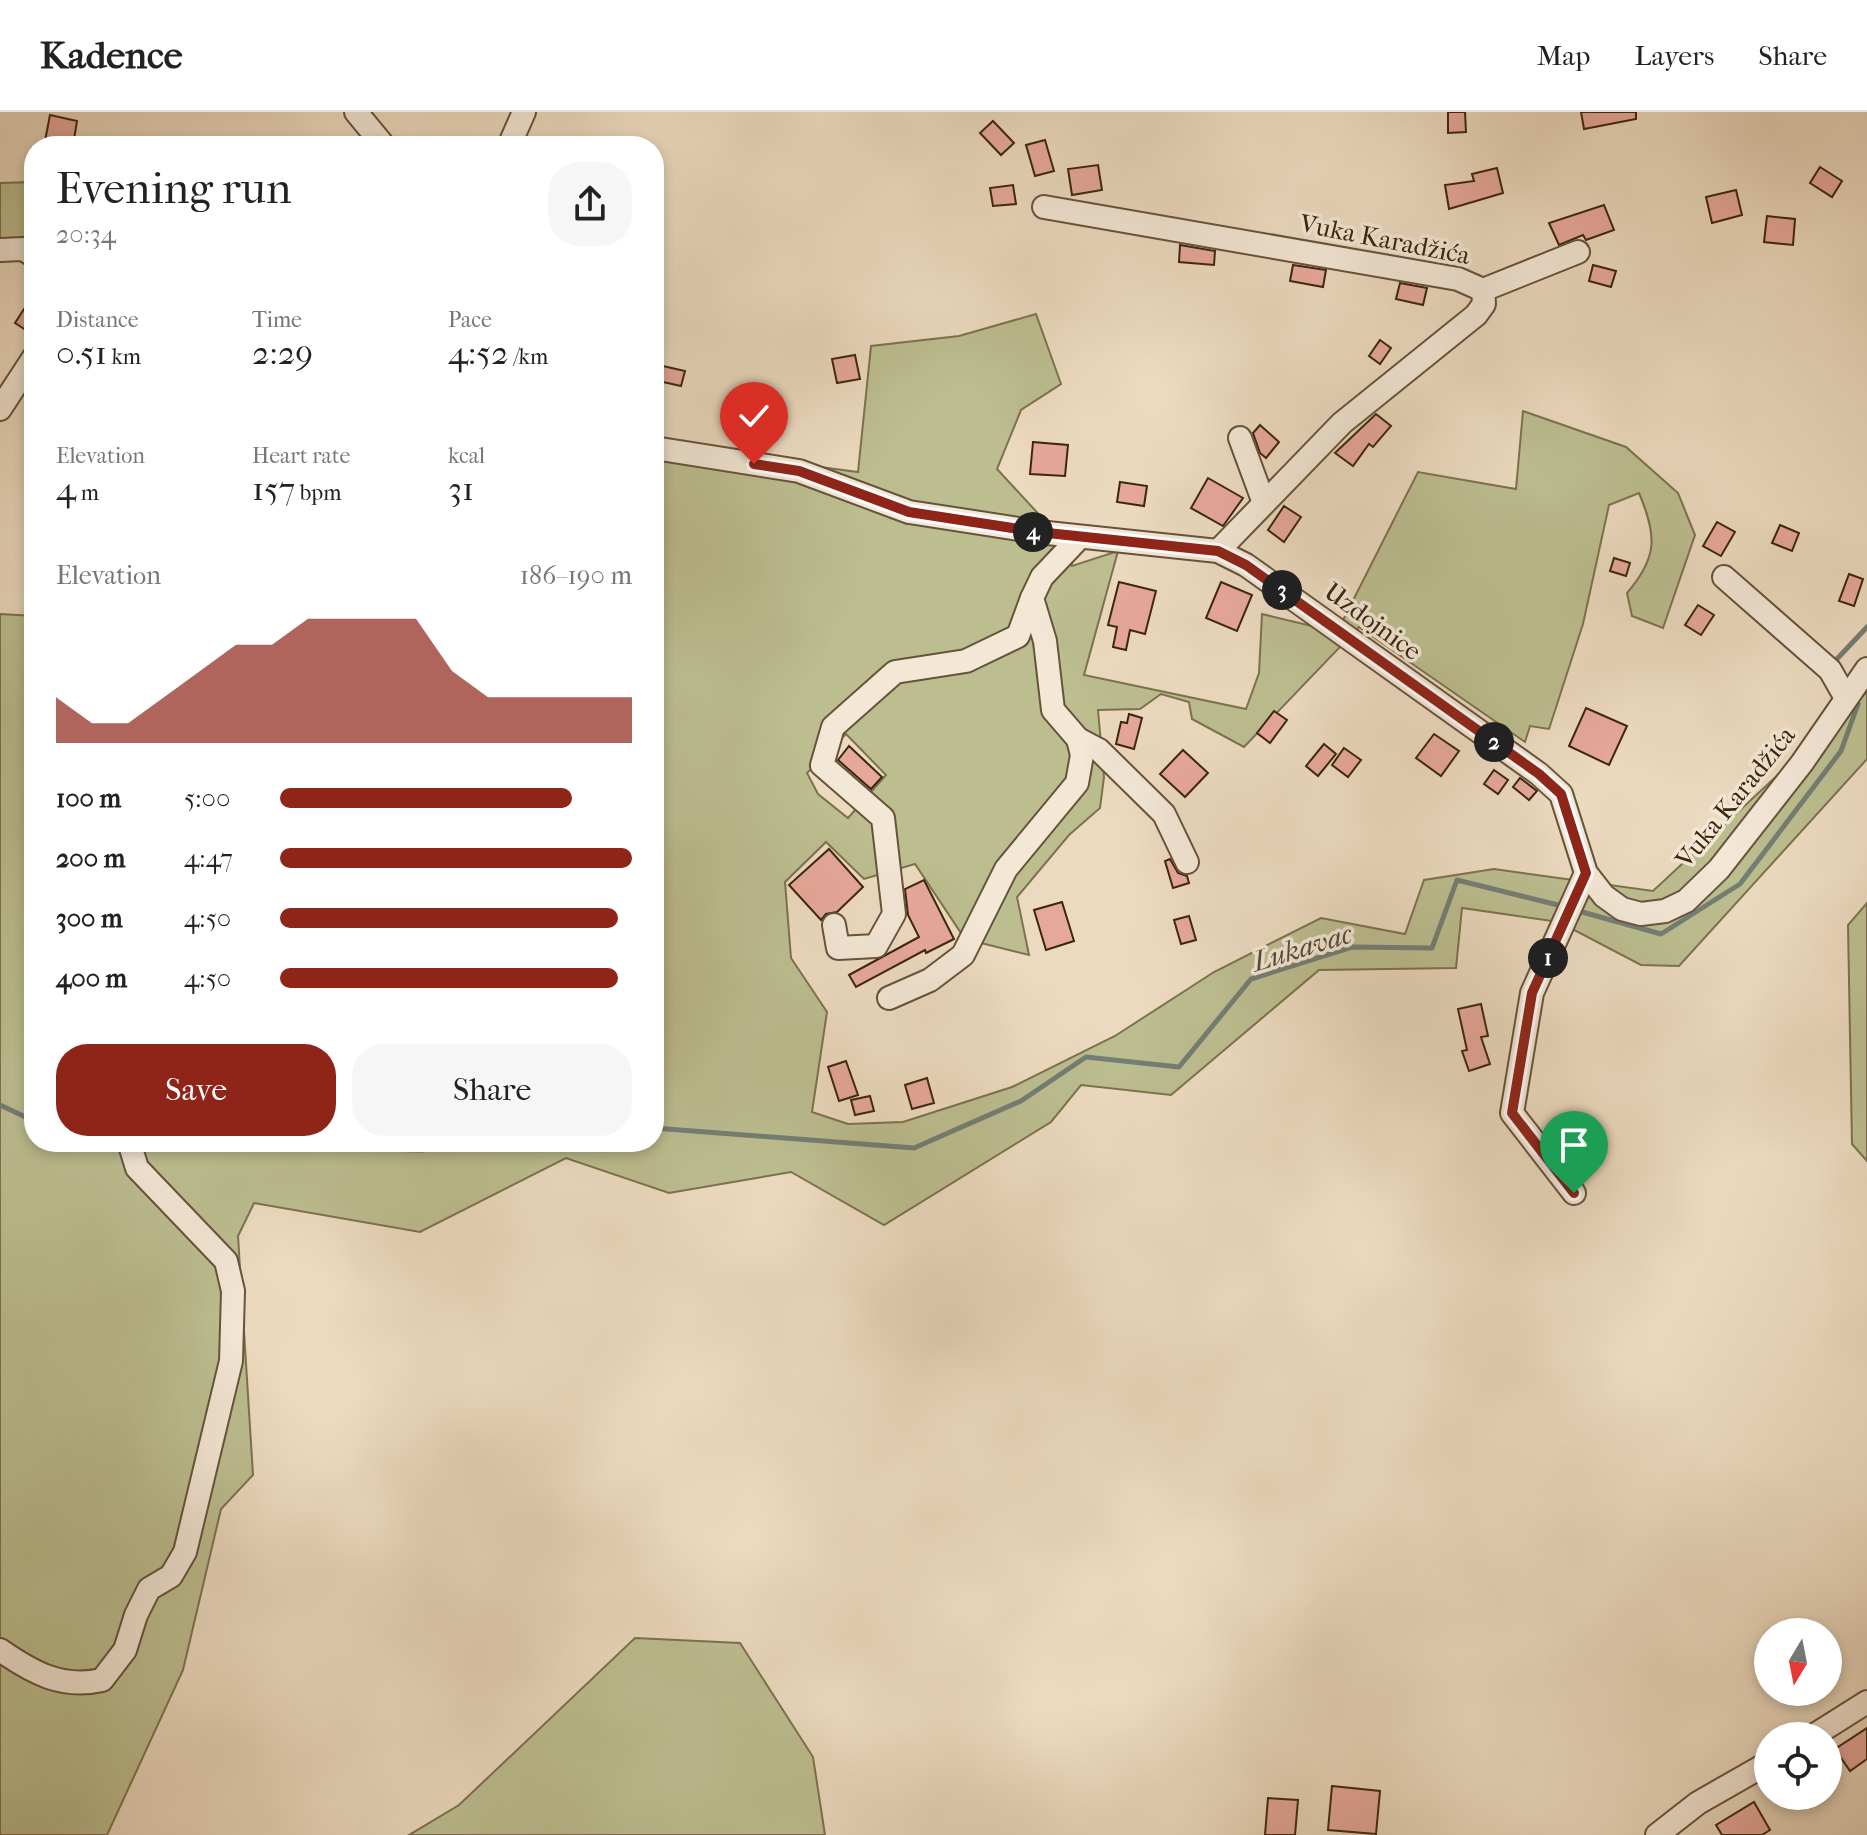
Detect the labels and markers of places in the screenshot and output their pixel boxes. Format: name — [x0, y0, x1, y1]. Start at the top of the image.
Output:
pin — [720, 382, 788, 464]
pin: 4 — [1013, 512, 1053, 552]
pin: 3 — [1262, 570, 1302, 610]
pin: 2 — [1474, 722, 1514, 762]
pin: 1 — [1528, 938, 1568, 978]
pin — [1540, 1111, 1608, 1193]

